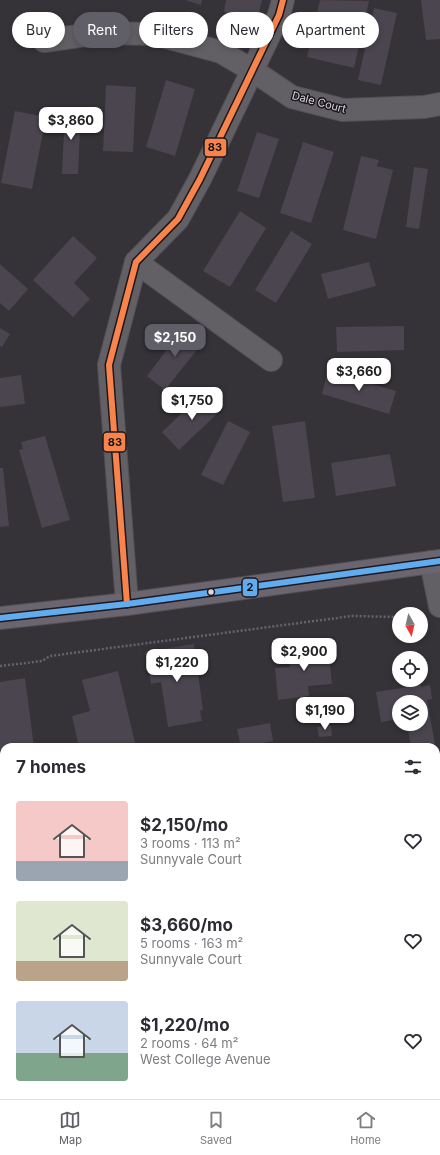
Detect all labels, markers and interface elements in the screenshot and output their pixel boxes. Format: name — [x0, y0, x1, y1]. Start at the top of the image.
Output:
chip: Buy — [12, 12, 65, 48]
chip: Rent — [73, 12, 131, 48]
chip: Filters — [139, 12, 208, 48]
chip: New — [216, 12, 274, 48]
chip: Apartment — [282, 12, 379, 48]
street label: Dale Court — [290, 88, 348, 116]
pin: $3,860 — [38, 107, 104, 141]
text: $3,860 — [48, 112, 94, 128]
line badge: 83 — [204, 138, 227, 157]
text: 83 — [208, 140, 222, 154]
pin: $2,150 — [142, 324, 208, 358]
text: $2,150 — [154, 329, 196, 345]
pin: $3,660 — [326, 358, 392, 392]
text: $3,660 — [336, 363, 382, 379]
pin: $1,750 — [159, 387, 225, 421]
text: $1,750 — [171, 392, 213, 408]
line badge: 83 — [103, 432, 126, 452]
text: 83 — [108, 435, 122, 449]
line badge: 2 — [242, 578, 258, 597]
text: 2 — [247, 580, 254, 594]
unlabelled marker — [206, 587, 216, 597]
north arrow — [392, 607, 428, 643]
map controls — [392, 607, 428, 731]
pin: $2,900 — [271, 638, 337, 672]
text: $2,900 — [281, 643, 327, 659]
pin: $1,220 — [144, 649, 210, 683]
button: locate — [392, 651, 428, 687]
text: $1,220 — [155, 654, 199, 670]
button: layers — [392, 695, 428, 731]
pin: $1,190 — [292, 697, 358, 731]
text: $1,190 — [305, 702, 345, 718]
icon: filters — [402, 756, 424, 778]
text: 7 homes — [16, 757, 86, 777]
text: $2,150/mo — [140, 815, 228, 835]
icon: home — [48, 817, 96, 865]
icon: heart — [402, 830, 424, 852]
text: 3 rooms · 113 m² — [140, 835, 241, 851]
text: Sunnyvale Court — [140, 851, 242, 867]
text: $3,660/mo — [140, 915, 233, 935]
icon: home — [48, 917, 96, 965]
icon: heart — [402, 930, 424, 952]
text: 5 rooms · 163 m² — [140, 935, 243, 951]
text: Sunnyvale Court — [140, 951, 242, 967]
text: $1,220/mo — [140, 1015, 230, 1035]
icon: home — [48, 1017, 96, 1065]
icon: heart — [402, 1030, 424, 1052]
text: 2 rooms · 64 m² — [140, 1035, 238, 1051]
text: West College Avenue — [140, 1051, 271, 1067]
tab: Map — [59, 1109, 82, 1147]
tab: Saved — [200, 1109, 232, 1147]
tab: Home — [350, 1109, 381, 1147]

